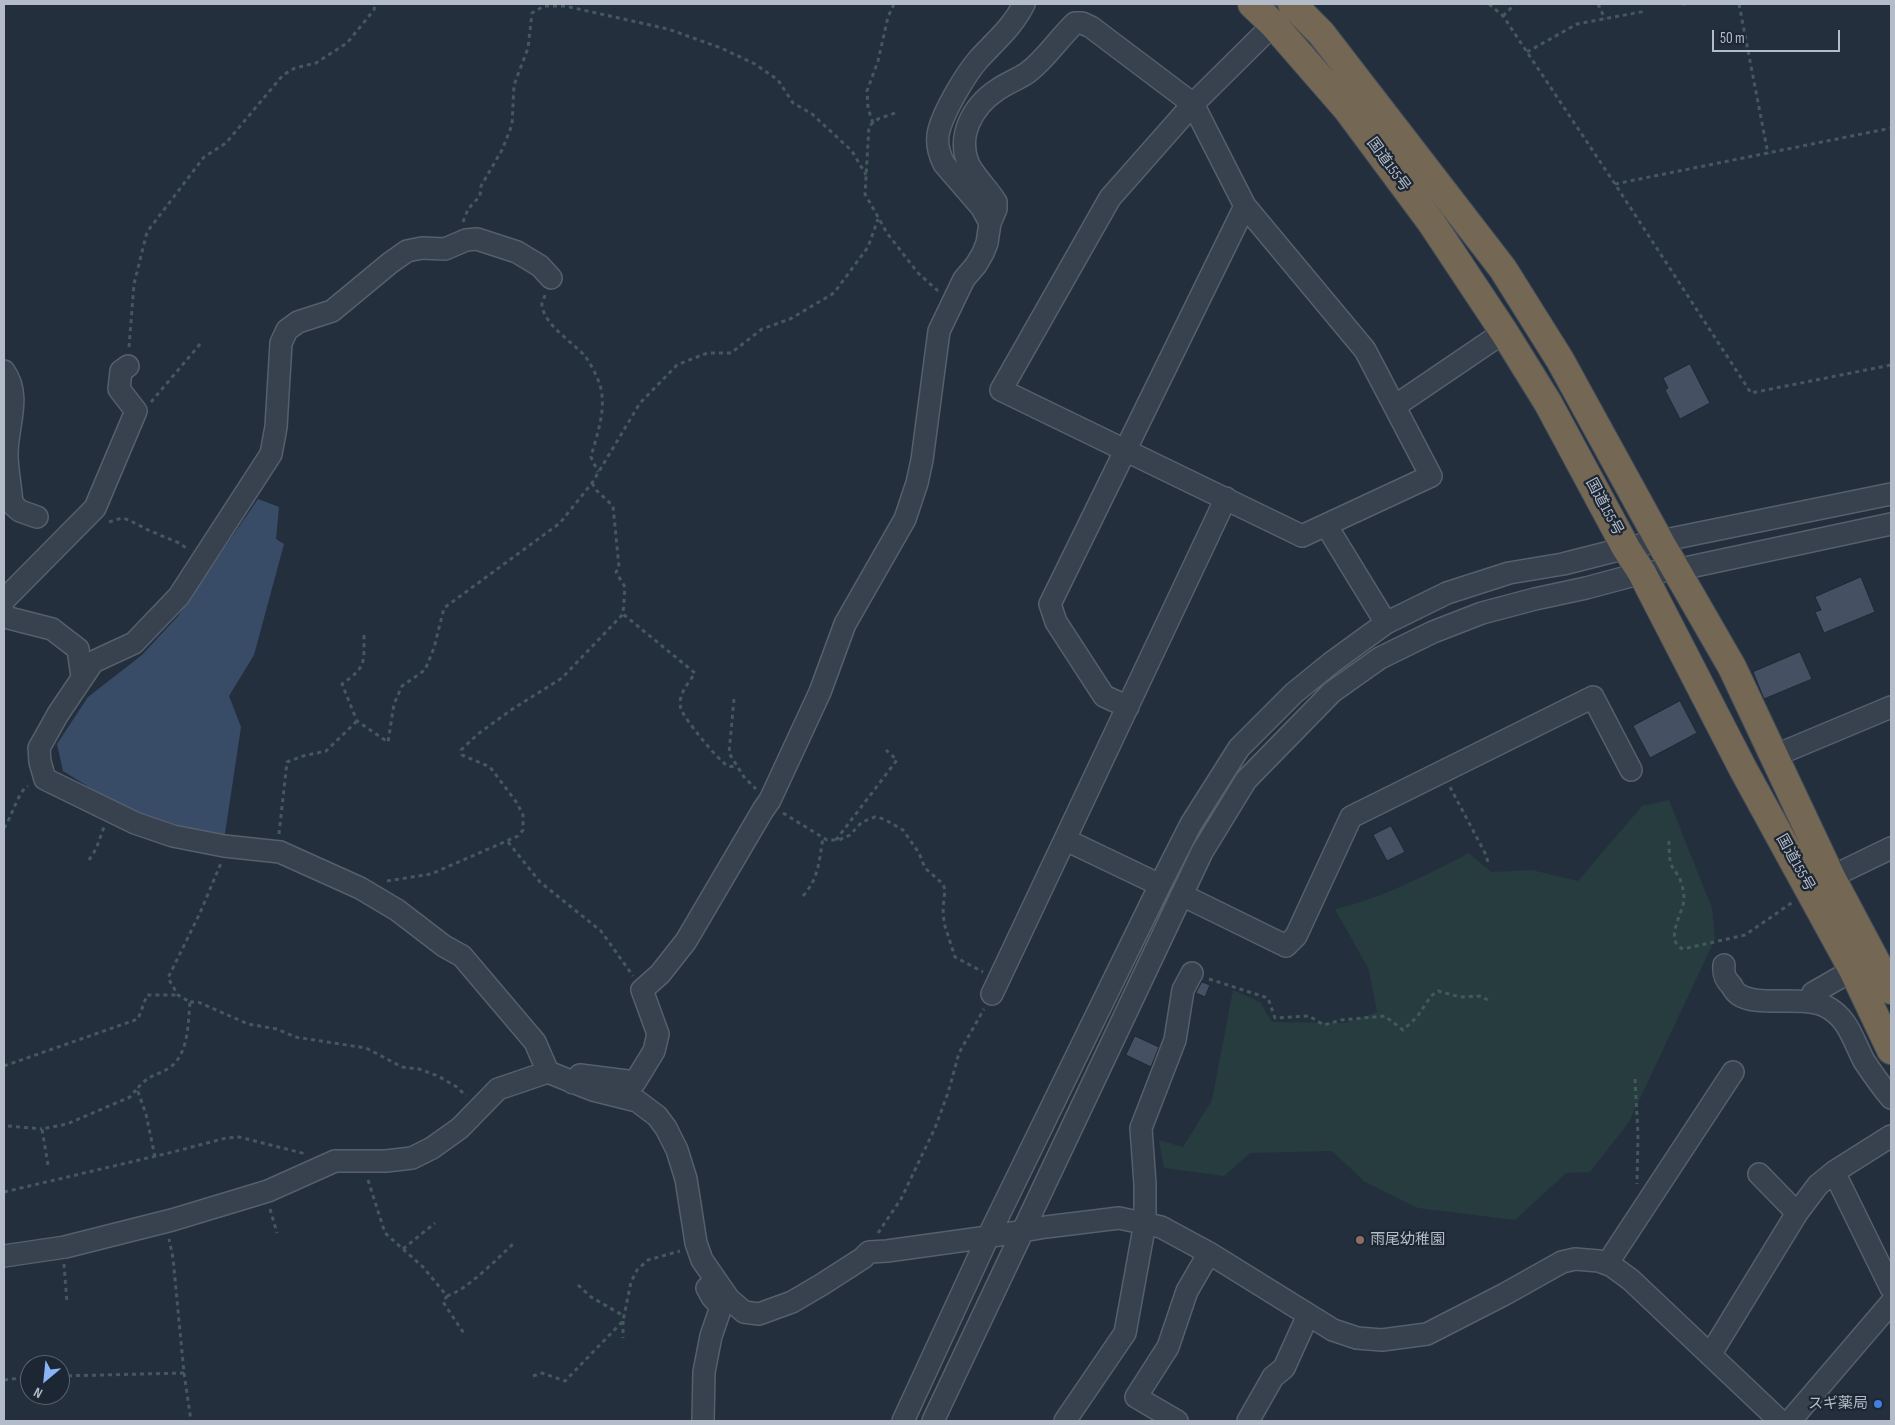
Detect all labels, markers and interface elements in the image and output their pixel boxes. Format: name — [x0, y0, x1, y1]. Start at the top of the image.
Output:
scale bar — [1715, 20, 1842, 52]
text: 50 m — [1720, 29, 1745, 48]
street label: 国道155号 — [1362, 135, 1414, 195]
street label: 国道155号 — [1581, 475, 1627, 539]
street label: 国道155号 — [1772, 831, 1818, 895]
place label: 雨尾幼稚園 — [1370, 1231, 1445, 1249]
marker: 雨尾幼稚園 — [1354, 1234, 1366, 1246]
north arrow — [20, 1355, 70, 1405]
text: N — [31, 1384, 45, 1402]
place label: スギ薬局 — [1808, 1395, 1868, 1413]
marker: スギ薬局 — [1872, 1398, 1884, 1410]

